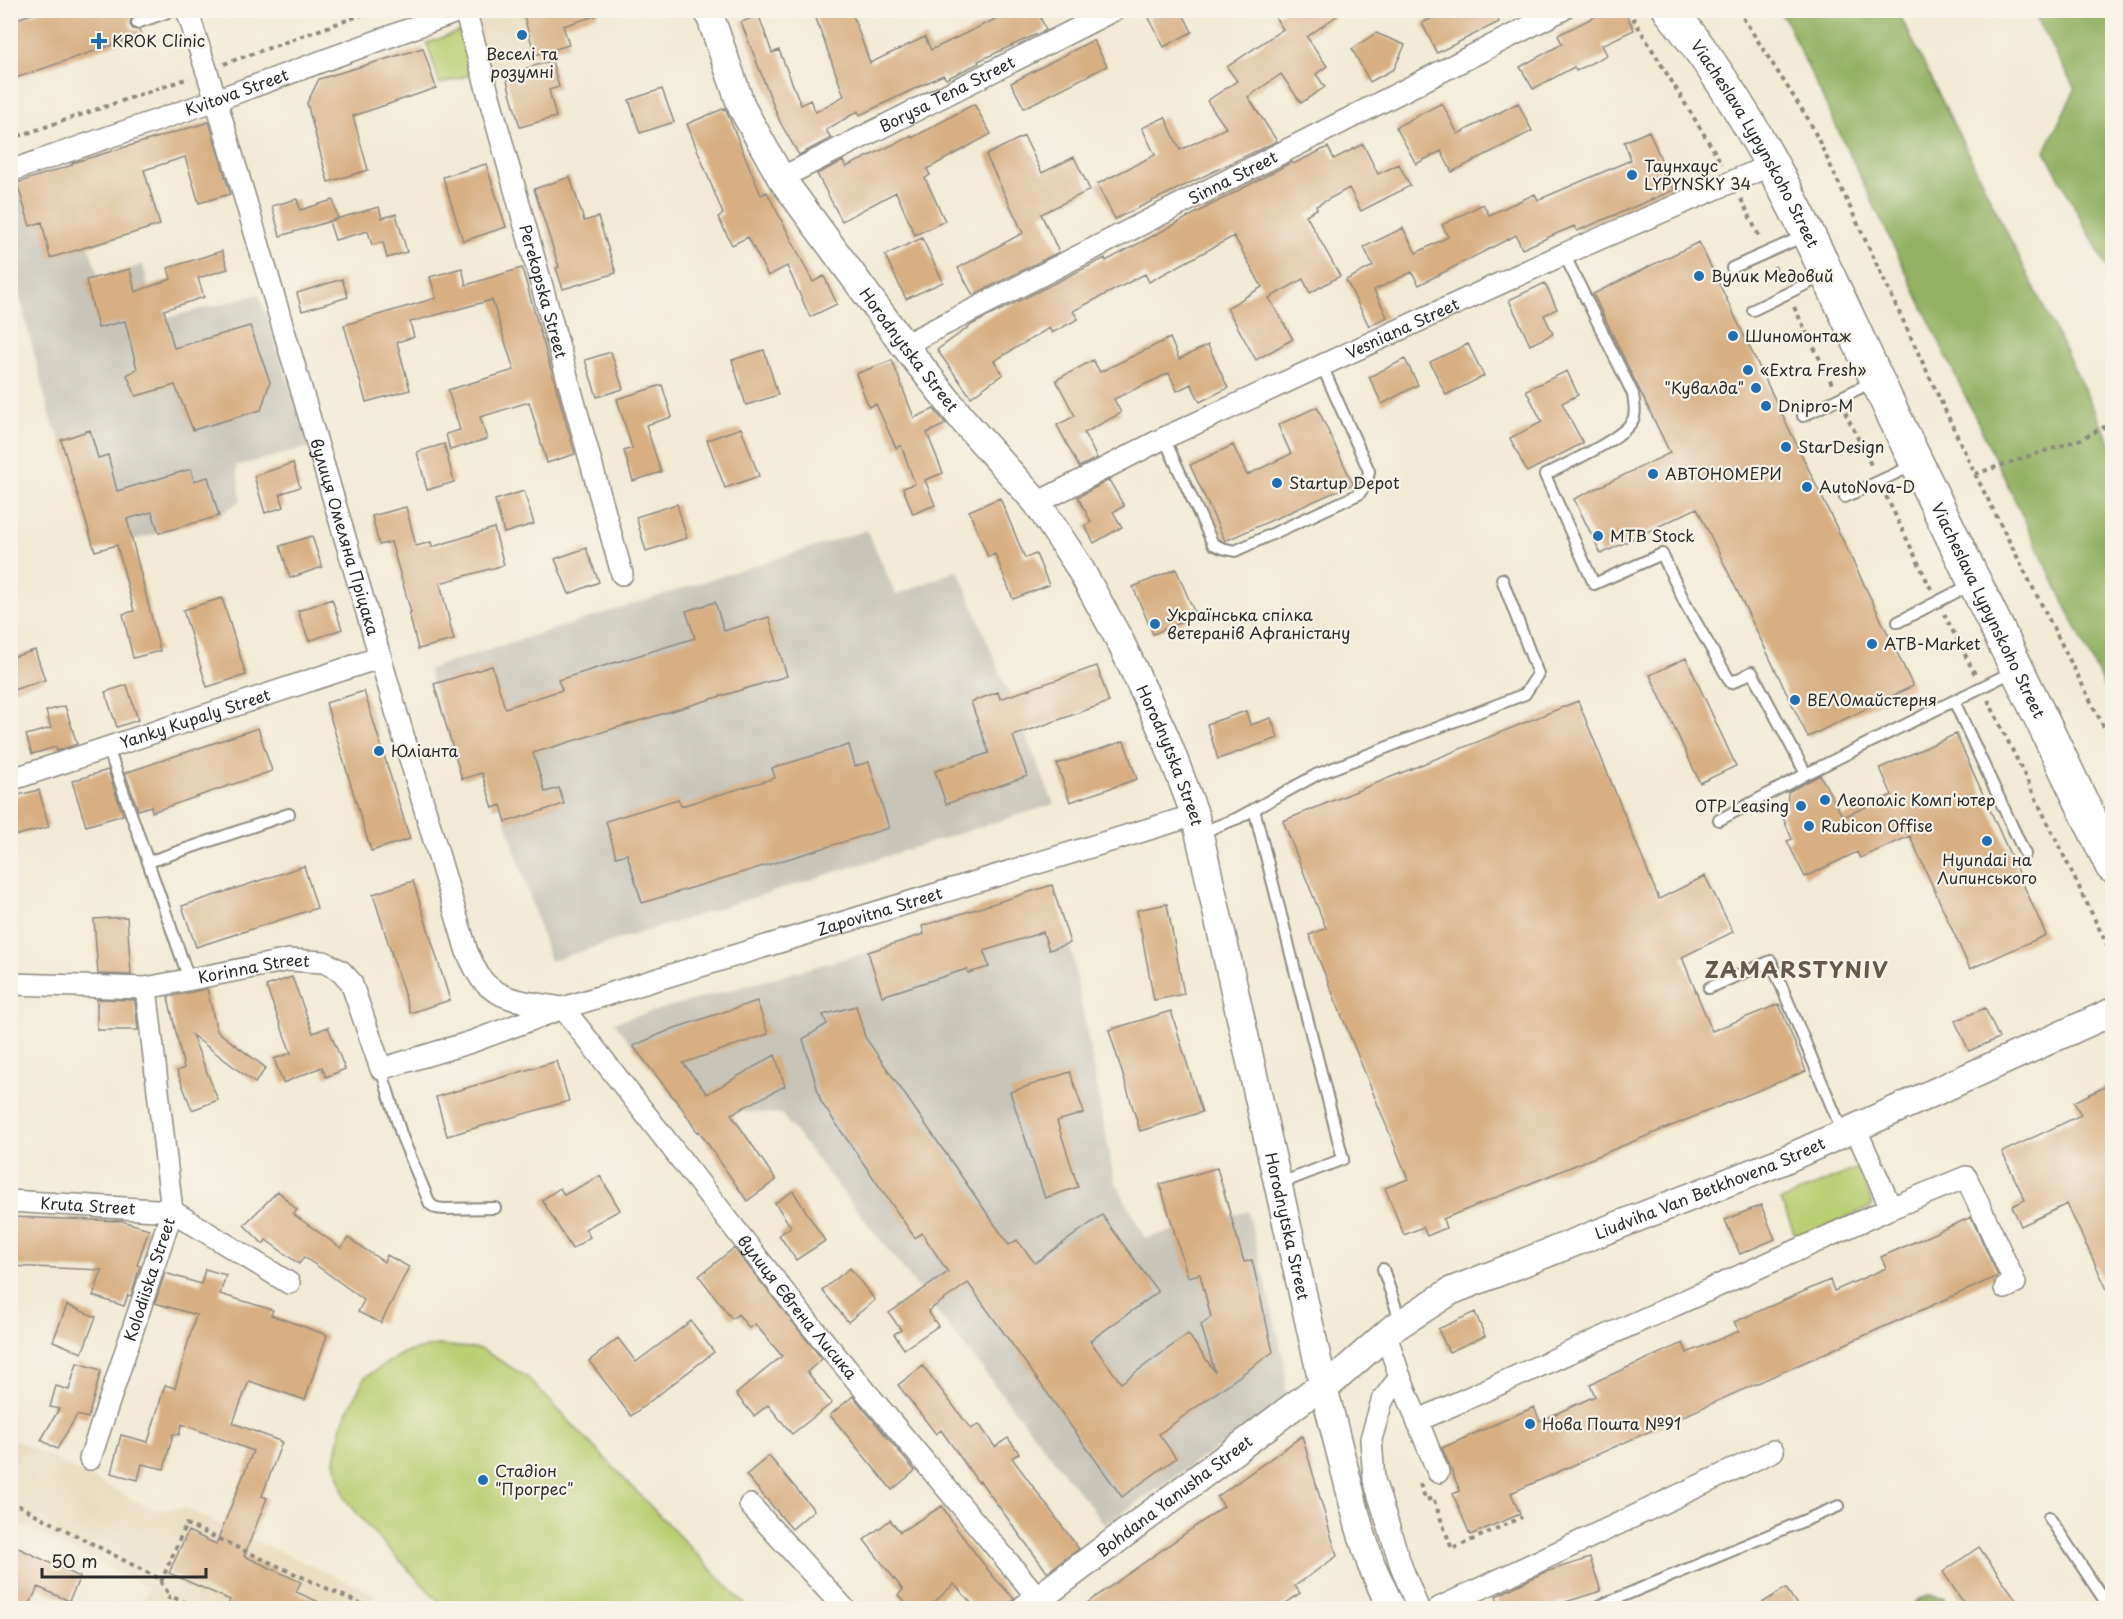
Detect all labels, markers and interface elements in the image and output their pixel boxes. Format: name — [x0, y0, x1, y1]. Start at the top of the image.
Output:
place label: KROK Clinic — [112, 28, 205, 52]
marker: Веселі та розумні — [515, 28, 529, 42]
marker: KROK Clinic — [90, 32, 108, 50]
street label: Viacheslava Lypynskoho Street — [1686, 34, 1826, 252]
place label: Веселі та розумні — [486, 41, 558, 83]
street label: Borysa Tena Street — [875, 49, 1019, 138]
street label: Kvitova Street — [182, 61, 292, 121]
street label: Sinna Street — [1184, 144, 1282, 209]
place label: Таунхаус LYPYNSKY 34 — [1644, 153, 1751, 195]
marker: Таунхаус LYPYNSKY 34 — [1625, 168, 1639, 182]
street label: Perekopska Street — [514, 221, 574, 361]
place label: Вулик Медовий — [1711, 263, 1833, 287]
marker: Вулик Медовий — [1692, 269, 1706, 283]
street label: Horodnytska Street — [854, 282, 965, 416]
street label: Vesniana Street — [1341, 291, 1463, 364]
place label: Шиномонтаж — [1745, 323, 1851, 347]
marker: Шиномонтаж — [1726, 329, 1740, 343]
place label: «Extra Fresh» — [1760, 357, 1866, 381]
marker: «Extra Fresh» — [1741, 363, 1755, 377]
place label: "Кувалда" — [1664, 375, 1744, 399]
marker: "Кувалда" — [1749, 381, 1763, 395]
place label: Dnipro-M — [1778, 393, 1853, 417]
marker: Dnipro-M — [1759, 399, 1773, 413]
place label: StarDesign — [1798, 434, 1884, 458]
street label: вулиця Омеляна Пріцака — [305, 435, 386, 638]
marker: StarDesign — [1779, 440, 1793, 454]
place label: АВТОНОМЕРИ — [1665, 461, 1782, 485]
marker: АВТОНОМЕРИ — [1646, 467, 1660, 481]
place label: Startup Depot — [1289, 470, 1400, 494]
place label: AutoNova-D — [1819, 474, 1915, 498]
marker: Startup Depot — [1270, 476, 1284, 490]
marker: AutoNova-D — [1800, 480, 1814, 494]
street label: Viacheslava Lypynskoho Street — [1927, 498, 2052, 722]
place label: MTB Stock — [1610, 523, 1694, 547]
marker: MTB Stock — [1591, 529, 1605, 543]
place label: Українська спілка ветеранів Афганістану — [1167, 602, 1350, 644]
marker: Українська спілка ветеранів Афганістану — [1148, 617, 1162, 631]
place label: ATB-Market — [1884, 631, 1981, 655]
marker: ATB-Market — [1865, 637, 1879, 651]
street label: Horodnytska Street — [1131, 680, 1210, 828]
street label: Yanky Kupaly Street — [116, 681, 274, 754]
place label: ВЕЛОмайстерня — [1807, 687, 1937, 711]
marker: ВЕЛОмайстерня — [1788, 693, 1802, 707]
place label: Юліанта — [391, 738, 459, 762]
marker: Юліанта — [372, 744, 386, 758]
place label: Леополіс Комп'ютер — [1837, 787, 1995, 811]
place label: OTP Leasing — [1695, 793, 1789, 817]
marker: Леополіс Комп'ютер — [1818, 793, 1832, 807]
marker: OTP Leasing — [1794, 799, 1808, 813]
place label: Rubicon Offise — [1821, 813, 1933, 837]
marker: Rubicon Offise — [1802, 819, 1816, 833]
marker: Hyundai на Липинського — [1980, 834, 1994, 848]
place label: Hyundai на Липинського — [1937, 847, 2037, 889]
street label: Zapovitna Street — [814, 880, 945, 941]
street label: Korinna Street — [196, 947, 311, 989]
district label: ZAMARSTYNIV — [1705, 952, 1889, 985]
street label: Liudviha Van Betkhovena Street — [1591, 1130, 1829, 1244]
street label: Horodnytska Street — [1260, 1150, 1317, 1302]
street label: Kruta Street — [40, 1190, 137, 1220]
street label: Kolodiiska Street — [117, 1214, 180, 1344]
street label: вулиця Євгена Лисика — [733, 1229, 864, 1384]
place label: Нова Пошта №91 — [1542, 1411, 1681, 1435]
marker: Нова Пошта №91 — [1523, 1417, 1537, 1431]
street label: Bohdana Yanusha Street — [1091, 1429, 1257, 1562]
place label: Стадіон "Прогрес" — [495, 1458, 574, 1500]
marker: Стадіон "Прогрес" — [476, 1473, 490, 1487]
scale bar — [42, 1541, 206, 1579]
text: 50 m — [51, 1547, 98, 1574]

